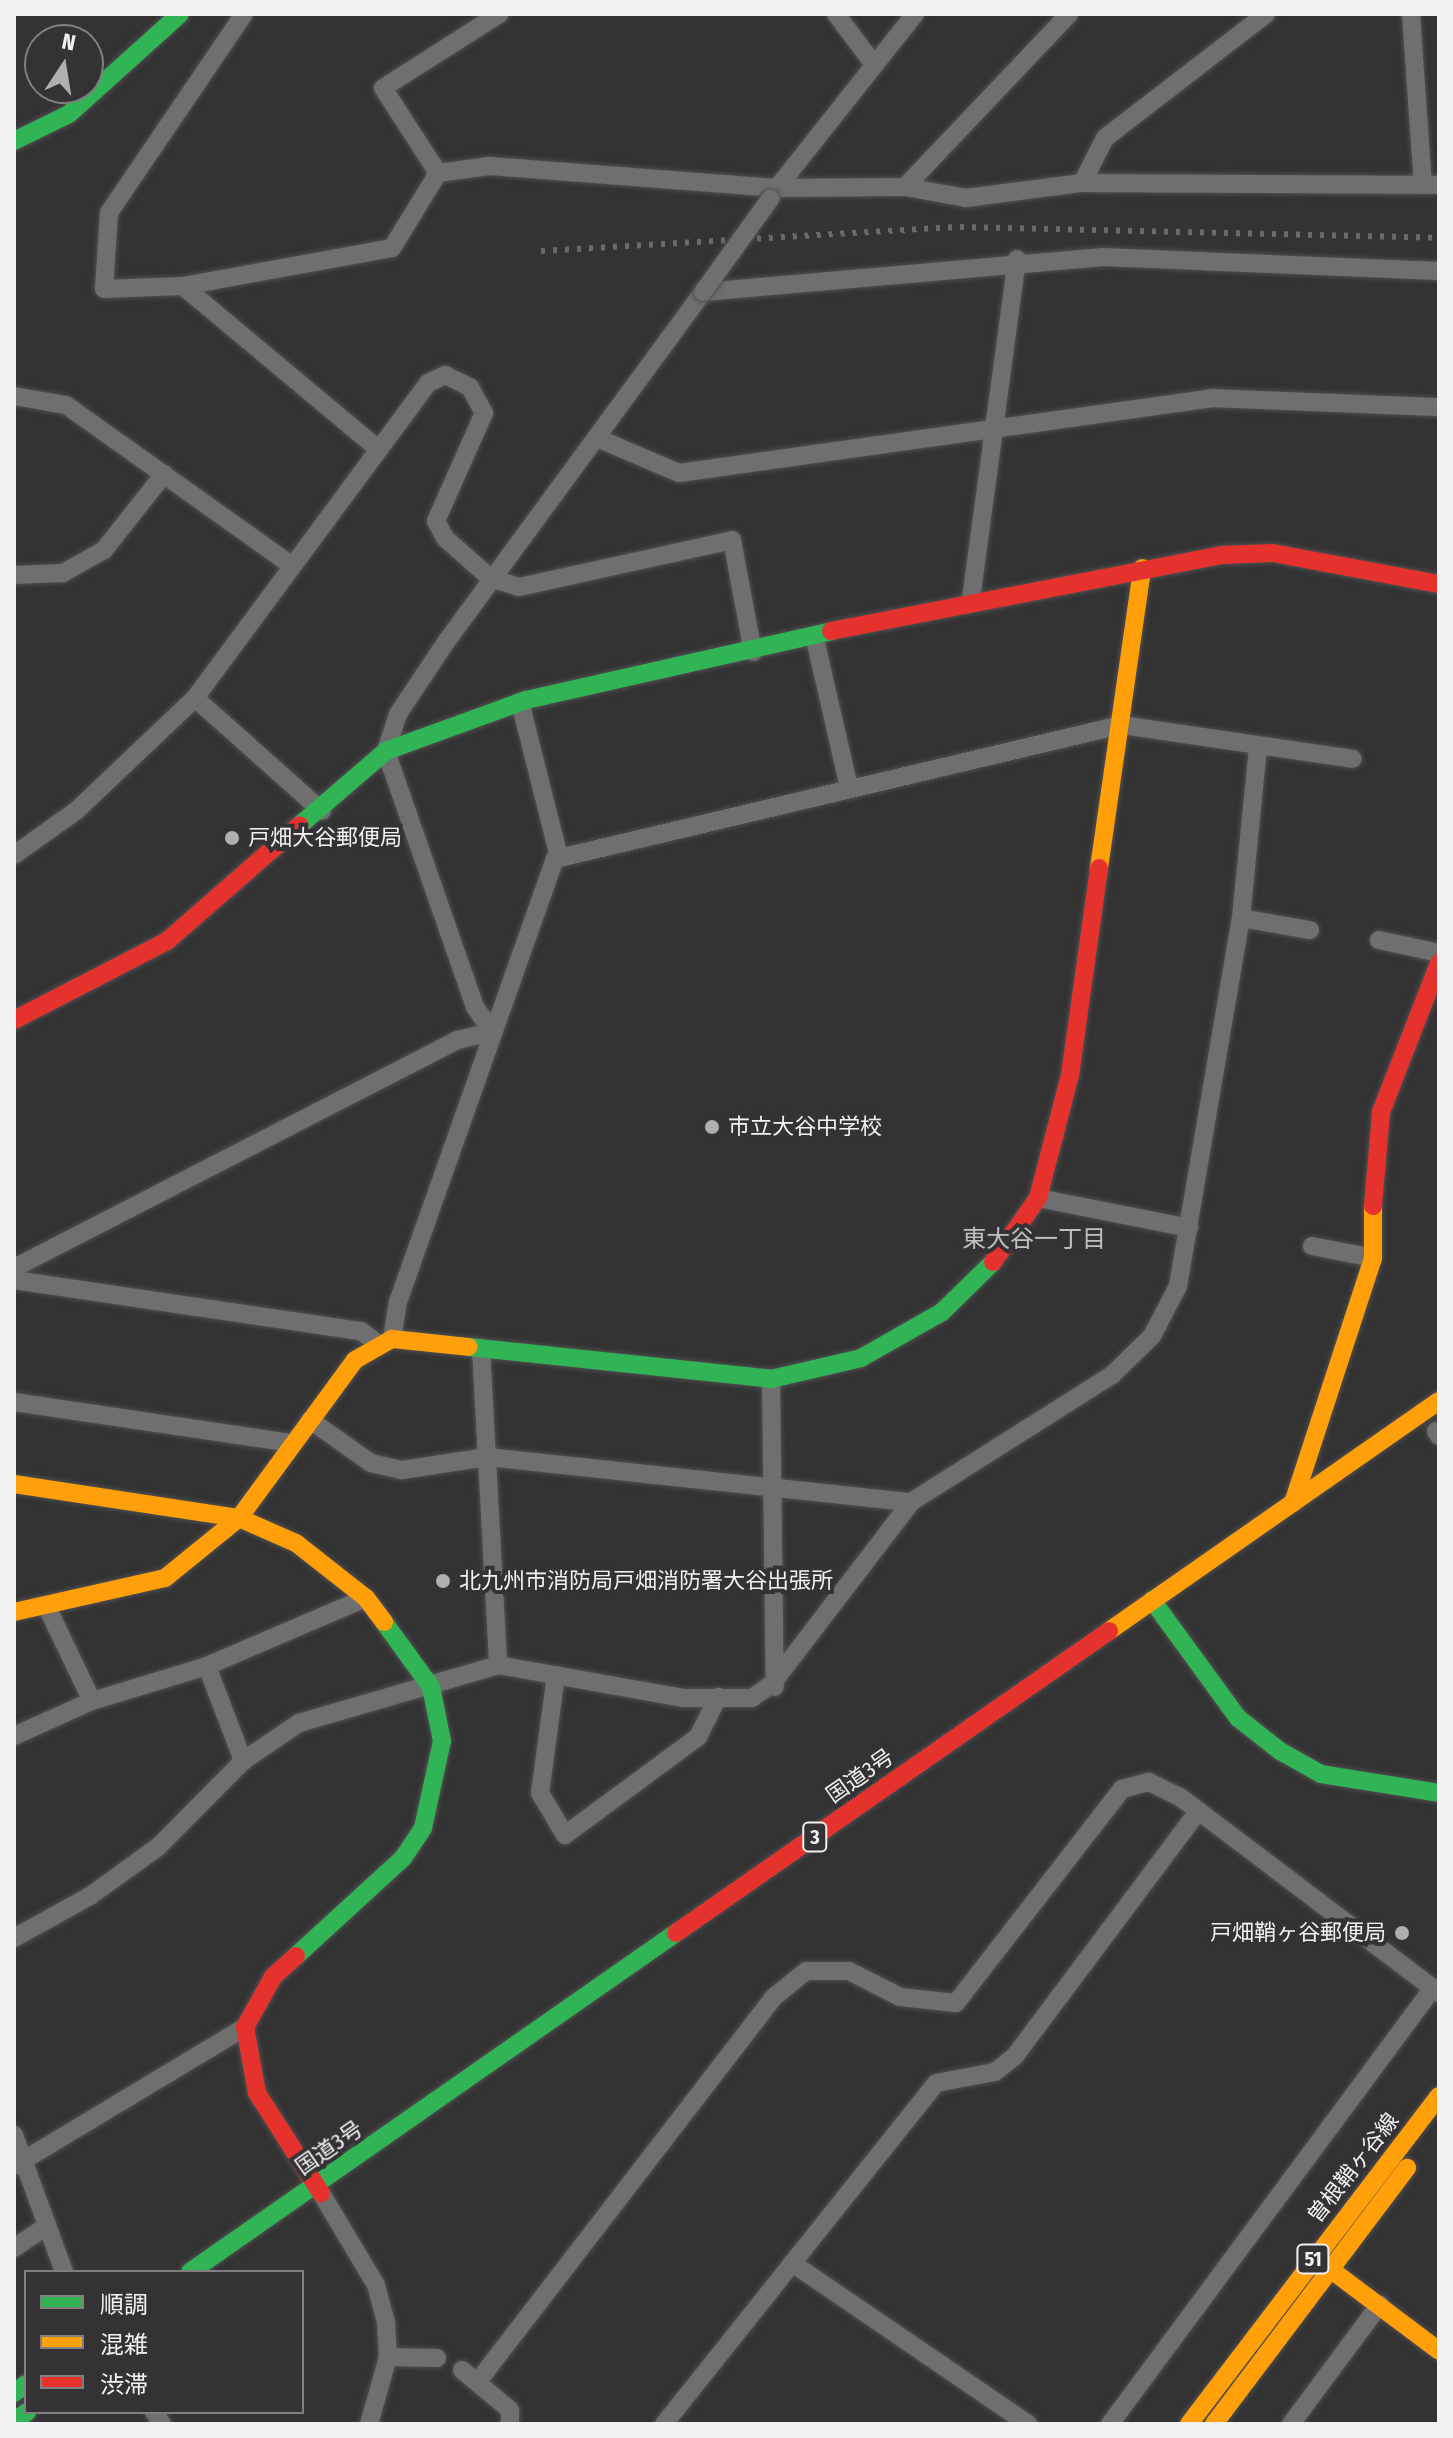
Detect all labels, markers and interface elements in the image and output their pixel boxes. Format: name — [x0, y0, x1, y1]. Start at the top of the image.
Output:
north arrow — [24, 24, 104, 104]
text: N — [59, 27, 78, 57]
place label: 戸畑大谷郵便局 — [248, 825, 402, 851]
marker: 戸畑大谷郵便局 — [223, 829, 241, 847]
place label: 市立大谷中学校 — [728, 1114, 882, 1140]
marker: 市立大谷中学校 — [703, 1118, 721, 1136]
district label: 東大谷一丁目 — [962, 1226, 1106, 1254]
place label: 北九州市消防局戸畑消防署大谷出張所 — [459, 1568, 833, 1594]
marker: 北九州市消防局戸畑消防署大谷出張所 — [434, 1572, 452, 1590]
street label: 国道3号 — [821, 1743, 899, 1809]
road number: 3 — [801, 1821, 829, 1853]
place label: 戸畑鞘ヶ谷郵便局 — [1210, 1920, 1386, 1946]
marker: 戸畑鞘ヶ谷郵便局 — [1393, 1924, 1411, 1942]
street label: 曽根鞘ヶ谷線 — [1302, 2108, 1404, 2228]
street label: 国道3号 — [290, 2115, 368, 2181]
road number: 51 — [1295, 2243, 1331, 2275]
legend — [24, 2270, 304, 2414]
text: 順調 — [100, 2291, 148, 2319]
text: 混雑 — [100, 2331, 148, 2359]
text: 渋滞 — [100, 2371, 148, 2399]

